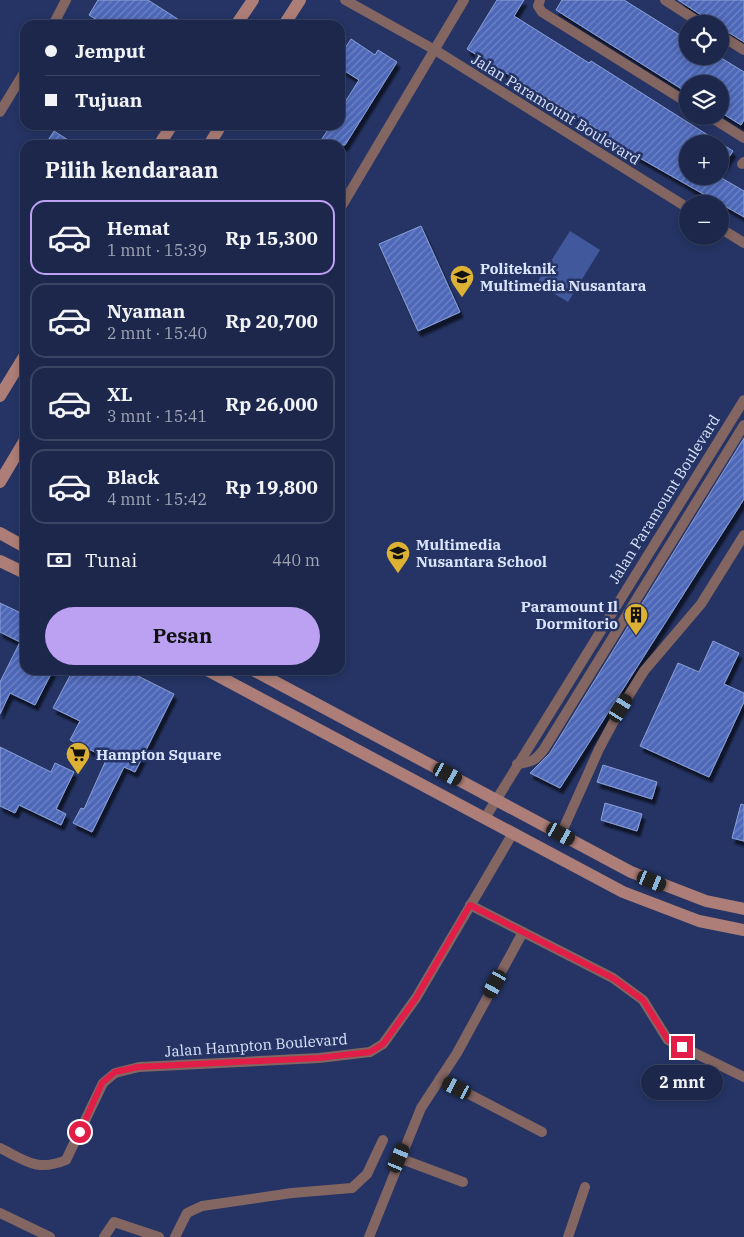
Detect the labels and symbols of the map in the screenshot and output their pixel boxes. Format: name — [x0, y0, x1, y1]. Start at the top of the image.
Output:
street label: Jalan Paramount Boulevard — [468, 49, 644, 169]
place label: Politeknik Multimedia Nusantara — [480, 259, 647, 295]
school or university icon: Politeknik Multimedia Nusantara — [449, 264, 475, 298]
street label: Jalan Paramount Boulevard — [604, 411, 724, 587]
place label: Multimedia Nusantara School — [416, 535, 547, 571]
school or university icon: Multimedia Nusantara School — [385, 540, 411, 574]
place label: Paramount Il Dormitorio — [521, 597, 618, 633]
building icon: Paramount Il Dormitorio — [623, 602, 649, 636]
car — [606, 691, 635, 725]
supermarket icon: Hampton Square — [65, 741, 91, 775]
place label: Hampton Square — [96, 745, 222, 764]
car — [431, 760, 464, 788]
car — [544, 820, 577, 848]
car — [635, 868, 668, 894]
car — [481, 967, 508, 1001]
street label: Jalan Hampton Boulevard — [164, 1029, 348, 1061]
route end — [671, 1036, 693, 1058]
callout: 2 mnt — [641, 1064, 723, 1100]
car — [440, 1075, 473, 1101]
route start — [69, 1121, 91, 1143]
car — [386, 1141, 411, 1175]

